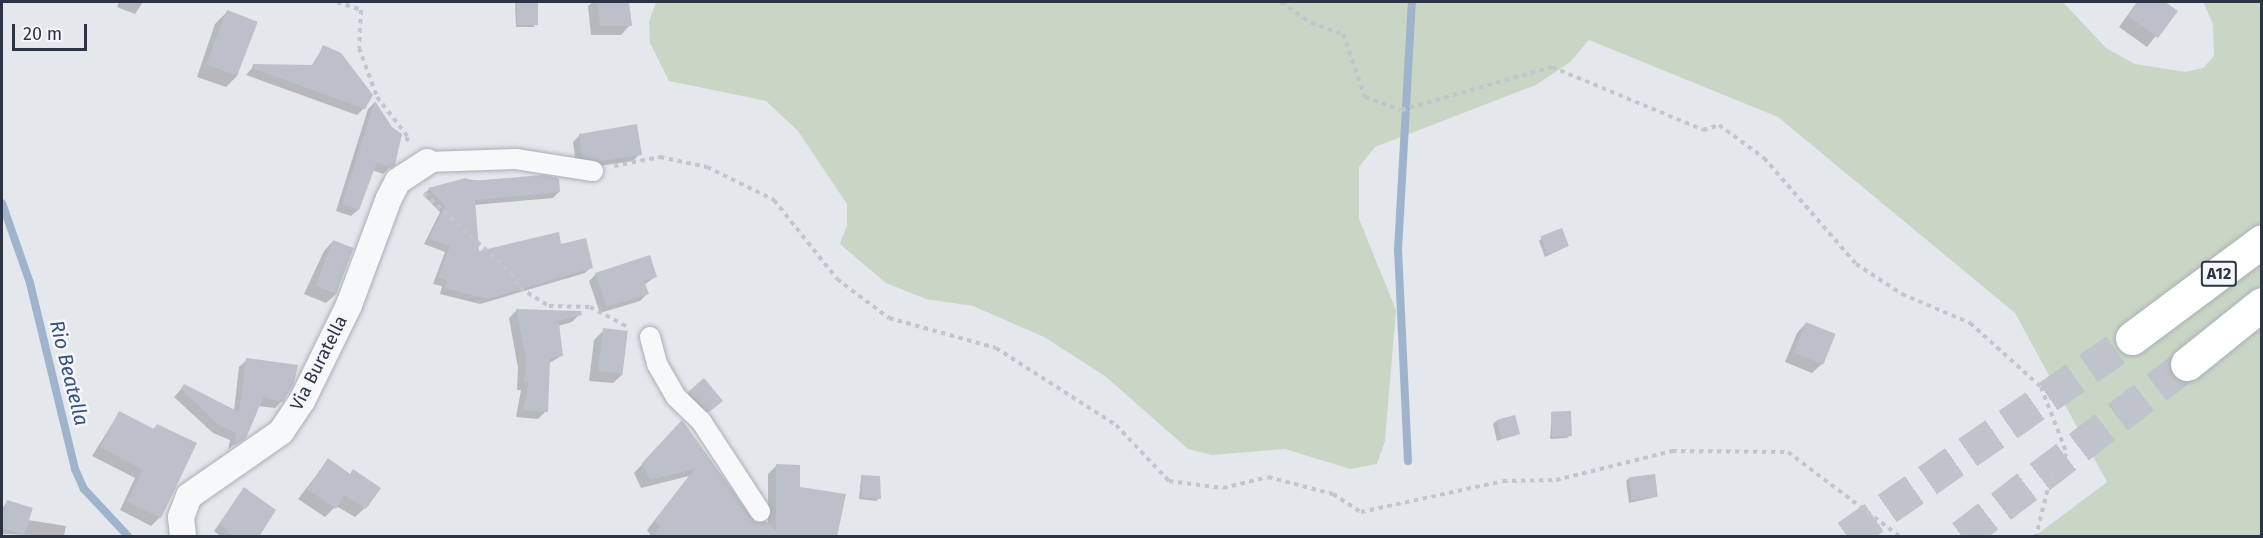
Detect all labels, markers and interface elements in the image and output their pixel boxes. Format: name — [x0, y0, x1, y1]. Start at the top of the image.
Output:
scale bar — [15, 12, 90, 50]
text: 20 m — [23, 23, 62, 45]
road number: A12 — [2200, 261, 2238, 287]
street label: Via Buratella — [286, 312, 352, 414]
water label: Rio Beatella — [44, 318, 94, 428]

